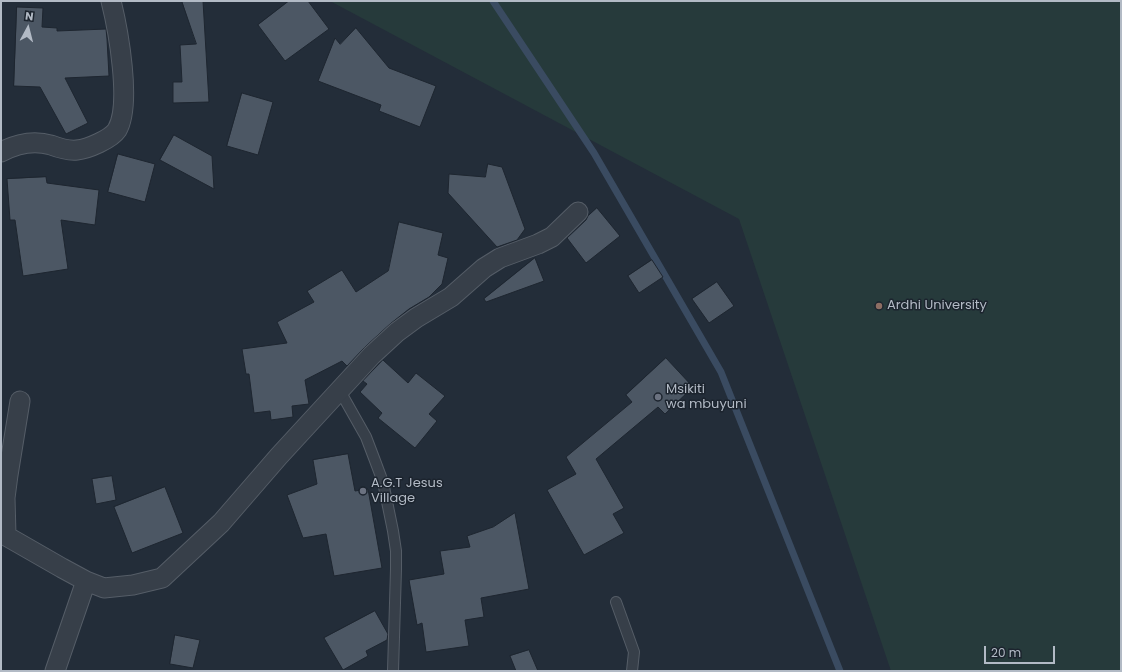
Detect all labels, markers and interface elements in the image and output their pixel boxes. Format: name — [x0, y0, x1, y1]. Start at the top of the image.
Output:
north arrow — [8, 8, 48, 48]
text: N — [24, 8, 35, 25]
place label: Ardhi University — [887, 298, 987, 314]
marker: Ardhi University — [874, 301, 884, 311]
place label: Msikiti wa mbuyuni — [666, 382, 747, 413]
marker: Msikiti wa mbuyuni — [653, 392, 663, 402]
place label: A.G.T Jesus Village — [371, 476, 443, 507]
marker: A.G.T Jesus Village — [358, 486, 368, 496]
scale bar — [986, 638, 1057, 664]
text: 20 m — [991, 644, 1021, 661]

